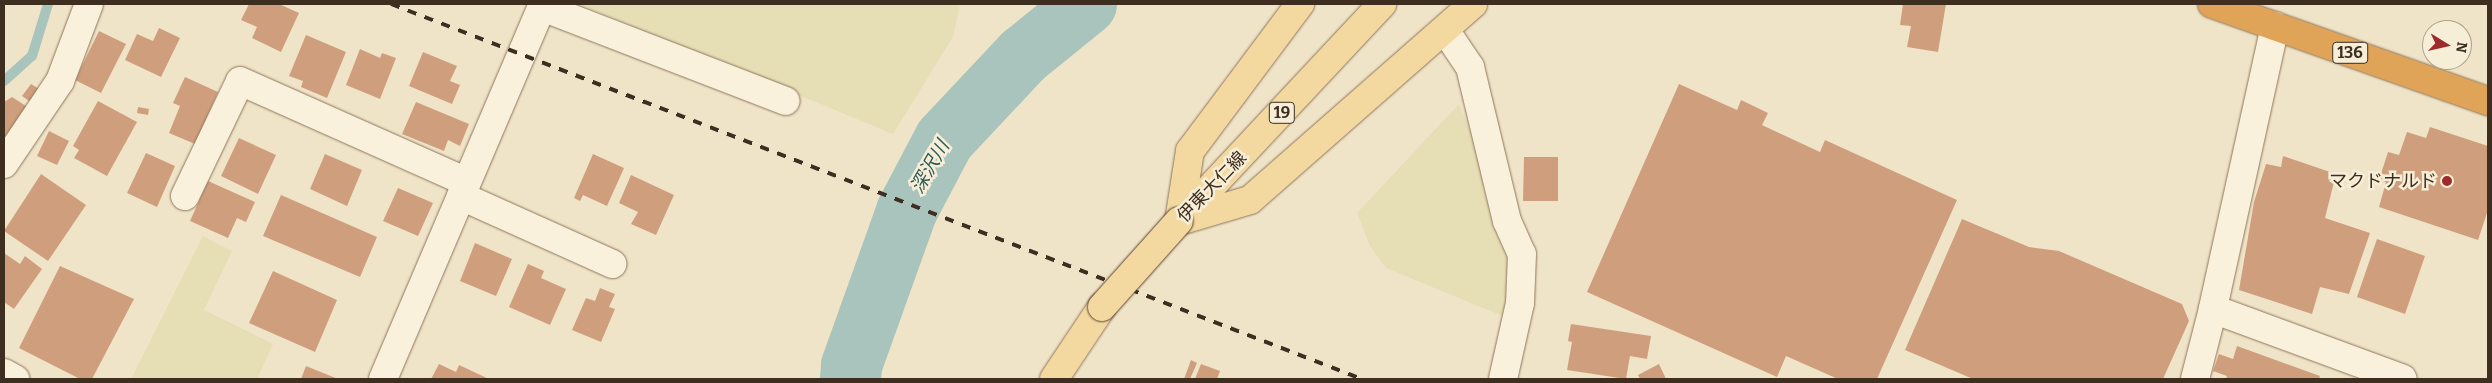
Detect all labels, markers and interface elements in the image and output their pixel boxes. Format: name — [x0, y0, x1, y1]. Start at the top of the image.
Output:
north arrow — [2422, 20, 2472, 70]
road number: 136 — [2331, 40, 2369, 66]
text: N — [2452, 41, 2471, 54]
road number: 19 — [1268, 100, 1296, 126]
water label: 深沢川 — [906, 137, 954, 197]
street label: 伊東大仁線 — [1173, 147, 1251, 227]
place label: マクドナルド — [2329, 170, 2437, 192]
marker: マクドナルド — [2441, 175, 2453, 187]

